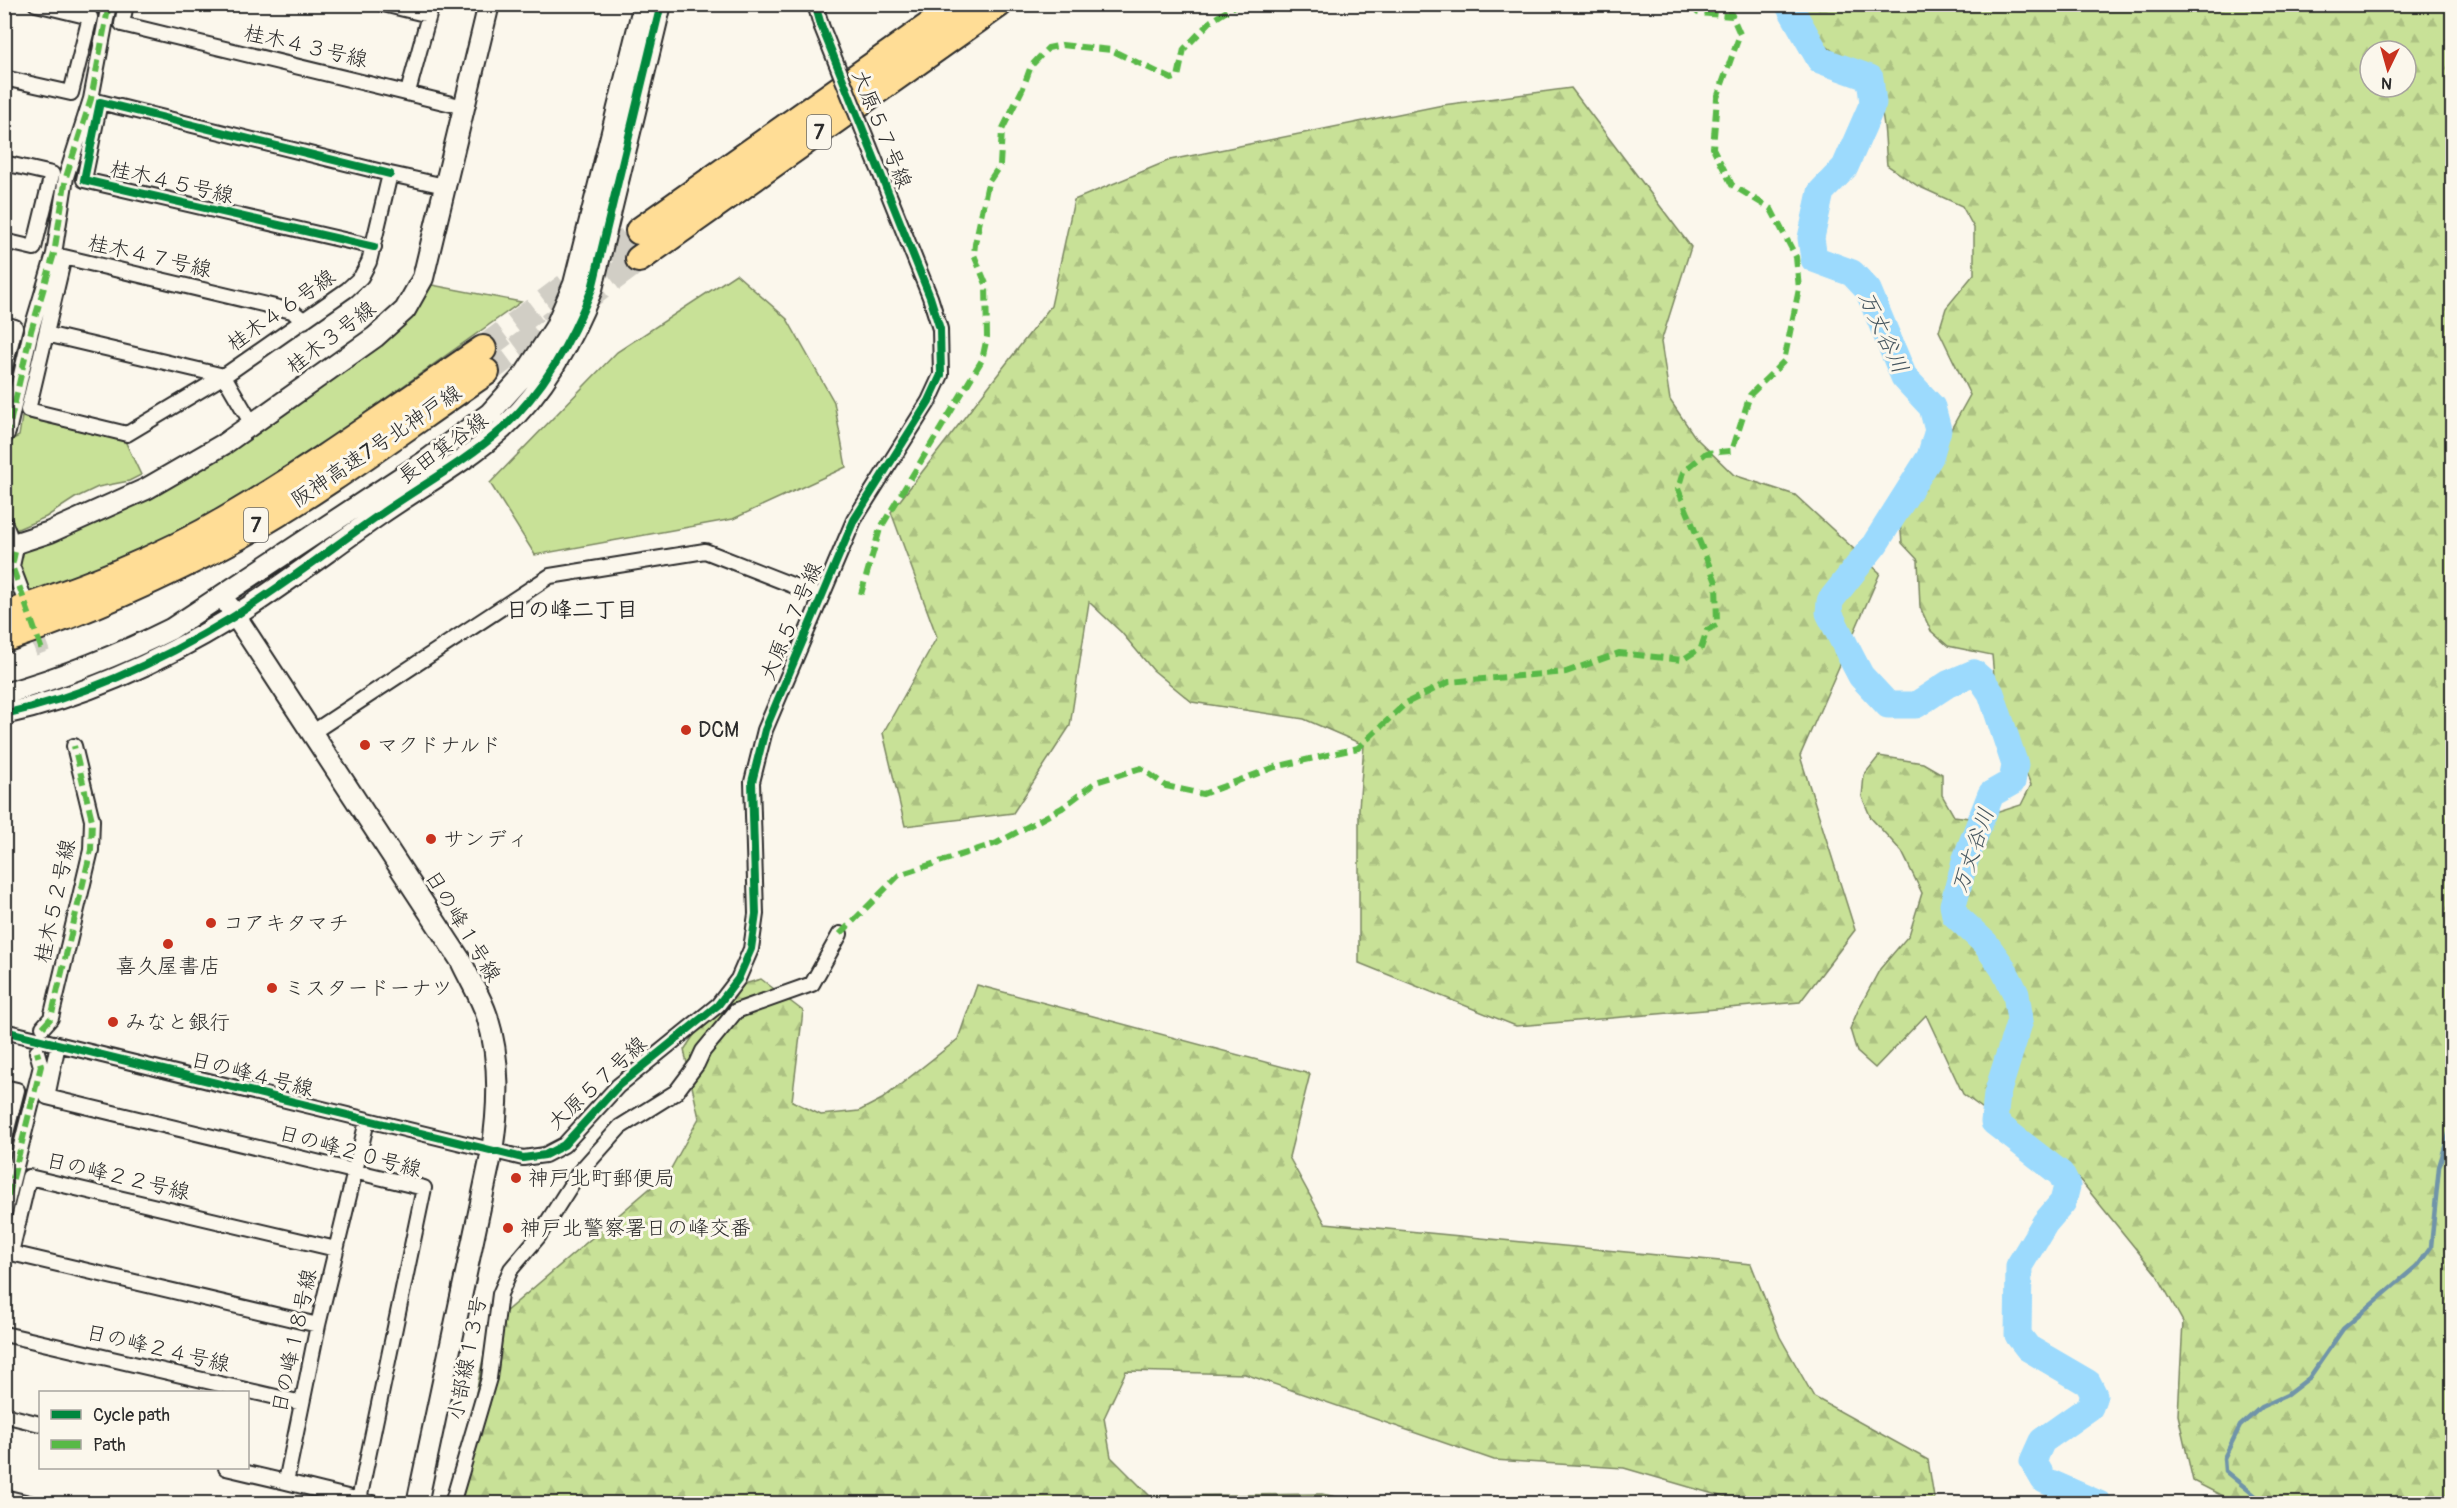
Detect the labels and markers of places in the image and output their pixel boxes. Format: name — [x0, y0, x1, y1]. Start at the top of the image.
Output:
place label: DCM — [698, 717, 739, 744]
marker: DCM — [679, 723, 693, 737]
place label: マクドナルド — [377, 732, 501, 759]
marker: マクドナルド — [358, 738, 372, 752]
place label: サンディ — [443, 826, 528, 853]
marker: サンディ — [424, 832, 438, 846]
place label: コアキタマチ — [223, 910, 349, 937]
marker: コアキタマチ — [204, 916, 218, 930]
marker: 喜久屋書店 — [161, 937, 175, 951]
place label: 喜久屋書店 — [116, 953, 221, 980]
place label: ミスタードーナツ — [284, 975, 452, 1002]
marker: ミスタードーナツ — [265, 981, 279, 995]
place label: みなと銀行 — [125, 1009, 230, 1036]
marker: みなと銀行 — [106, 1015, 120, 1029]
place label: 神戸北町郵便局 — [528, 1165, 675, 1192]
marker: 神戸北町郵便局 — [509, 1171, 523, 1185]
place label: 神戸北警察署日の峰交番 — [520, 1215, 751, 1242]
marker: 神戸北警察署日の峰交番 — [501, 1221, 515, 1235]

